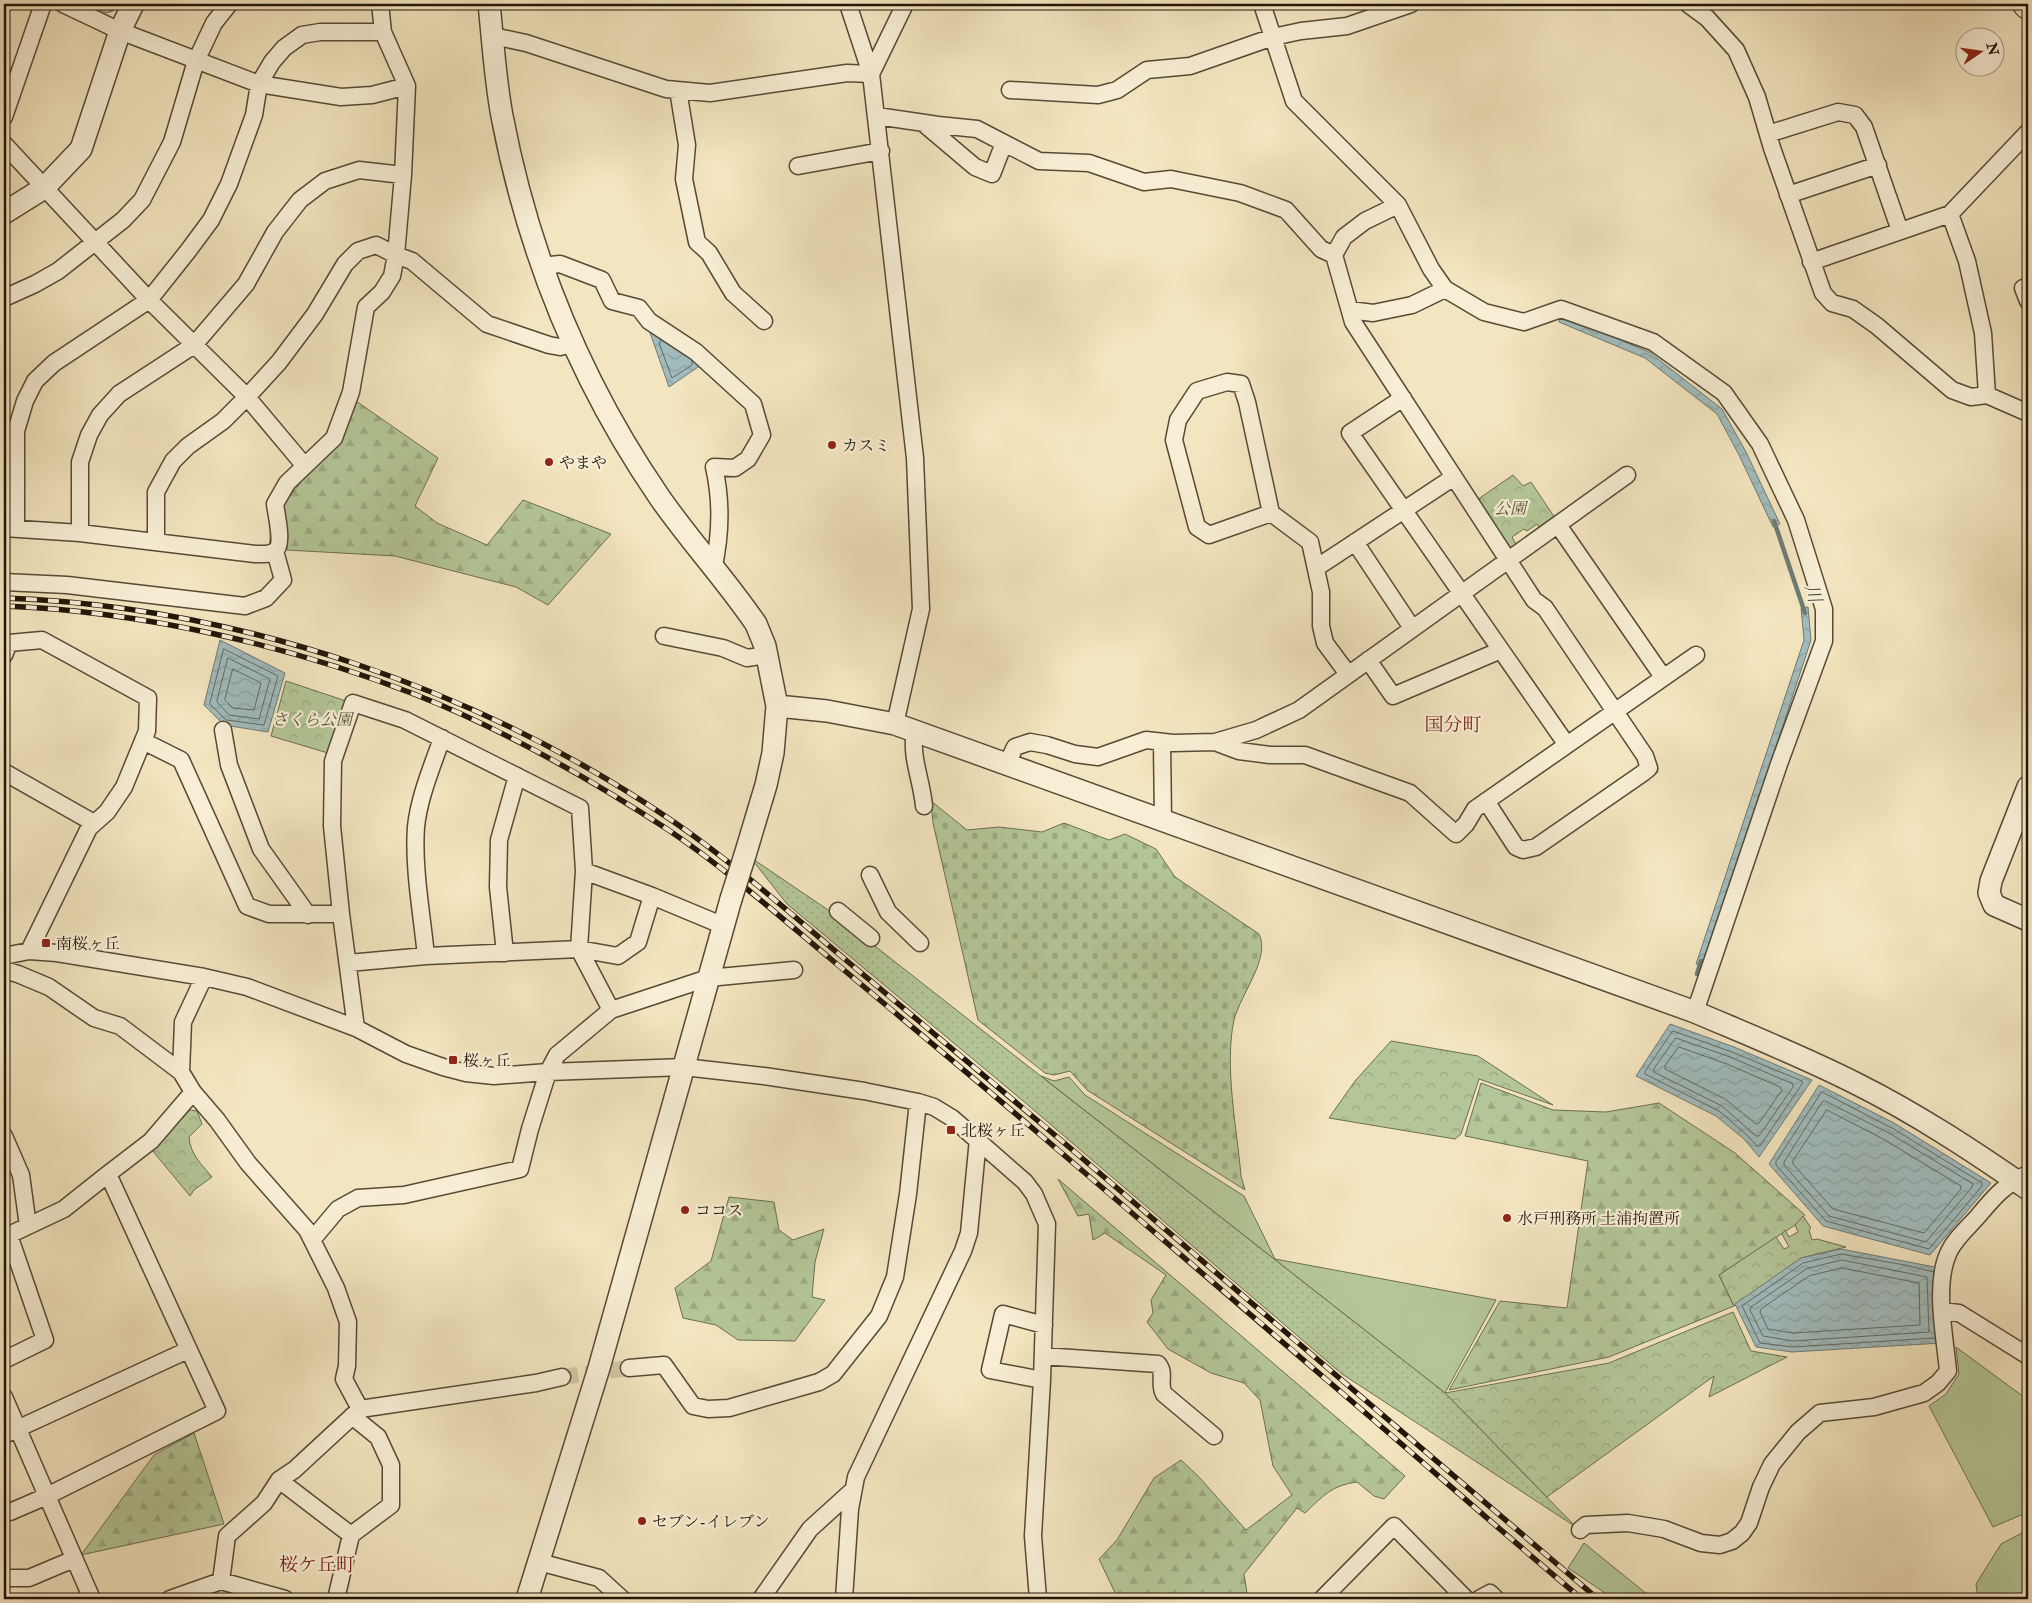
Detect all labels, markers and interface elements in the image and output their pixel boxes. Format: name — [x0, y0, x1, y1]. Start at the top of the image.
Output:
north arrow — [1954, 28, 2004, 78]
text: N — [1982, 40, 2002, 58]
place label: カスミ — [842, 436, 890, 456]
marker: カスミ — [826, 439, 838, 451]
place label: やまや — [559, 453, 607, 473]
marker: やまや — [543, 456, 555, 468]
park label: 公園 — [1494, 499, 1529, 519]
water label: 川 — [1799, 581, 1827, 607]
park label: さくら公園 — [272, 710, 355, 730]
district label: 国分町 — [1424, 713, 1482, 737]
place label: 南桜ヶ丘 — [56, 934, 120, 954]
marker: 南桜ヶ丘 — [40, 937, 52, 949]
place label: 桜ヶ丘 — [463, 1051, 511, 1071]
marker: 桜ヶ丘 — [447, 1054, 459, 1066]
place label: 北桜ヶ丘 — [961, 1121, 1025, 1141]
marker: 北桜ヶ丘 — [945, 1124, 957, 1136]
place label: ココス — [695, 1201, 743, 1221]
marker: ココス — [679, 1204, 691, 1216]
place label: 水戸刑務所 土浦拘置所 — [1517, 1209, 1680, 1229]
marker: 水戸刑務所 土浦拘置所 — [1501, 1212, 1513, 1224]
place label: セブン-イレブン — [652, 1512, 770, 1532]
marker: セブン-イレブン — [636, 1515, 648, 1527]
district label: 桜ケ丘町 — [279, 1553, 355, 1577]

